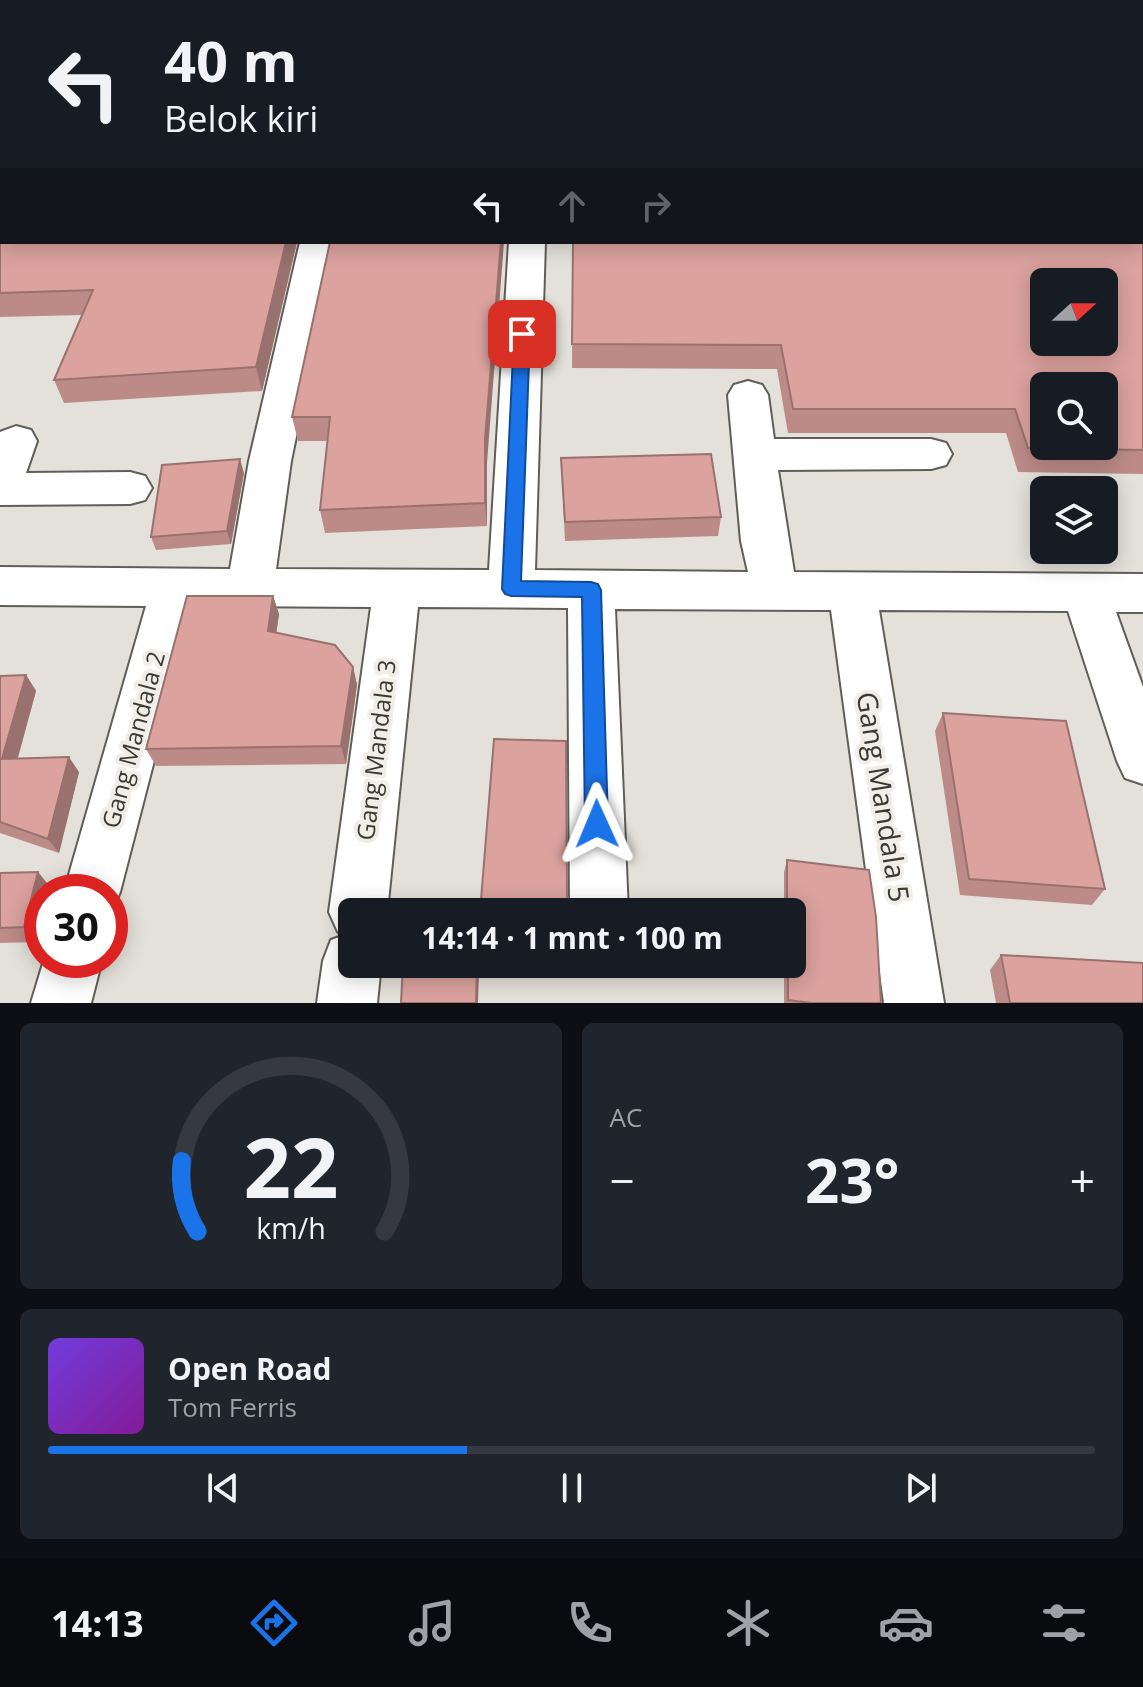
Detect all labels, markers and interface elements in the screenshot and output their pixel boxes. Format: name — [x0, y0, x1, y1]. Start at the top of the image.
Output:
text: 40 m — [164, 22, 298, 98]
icon: left — [32, 32, 136, 136]
text: Belok kiri — [164, 94, 318, 143]
icon: left — [466, 184, 510, 228]
icon: ahead — [550, 184, 594, 228]
icon: right — [634, 184, 678, 228]
north arrow — [1030, 268, 1118, 356]
map controls — [1030, 268, 1118, 564]
pin — [488, 300, 556, 368]
icon: arrive — [500, 312, 544, 356]
button: search — [1030, 372, 1118, 460]
button: layers — [1030, 476, 1118, 564]
street label: Gang Mandala 2 — [93, 648, 172, 832]
street label: Gang Mandala 3 — [348, 658, 403, 842]
street label: Gang Mandala 5 — [849, 689, 919, 905]
position arrow — [555, 782, 639, 866]
speed limit sign: 30 — [24, 874, 128, 978]
text: 14:14 · 1 mnt · 100 m — [421, 917, 723, 958]
text: AC — [610, 1099, 642, 1135]
text: 22 — [243, 1109, 338, 1222]
text: 23° — [805, 1139, 899, 1221]
text: − — [610, 1150, 635, 1210]
text: + — [1070, 1150, 1095, 1210]
text: km/h — [256, 1208, 325, 1247]
text: Open Road — [168, 1348, 332, 1389]
text: Tom Ferris — [168, 1389, 297, 1425]
icon: previous — [201, 1466, 245, 1510]
icon: pause — [550, 1466, 594, 1510]
icon: next — [899, 1466, 943, 1510]
icon: directions — [246, 1595, 302, 1651]
icon: music — [404, 1595, 460, 1651]
icon: phone — [562, 1595, 618, 1651]
icon: climate — [720, 1595, 776, 1651]
icon: car — [878, 1595, 934, 1651]
icon: filters — [1036, 1595, 1092, 1651]
text: 14:13 — [51, 1599, 144, 1648]

